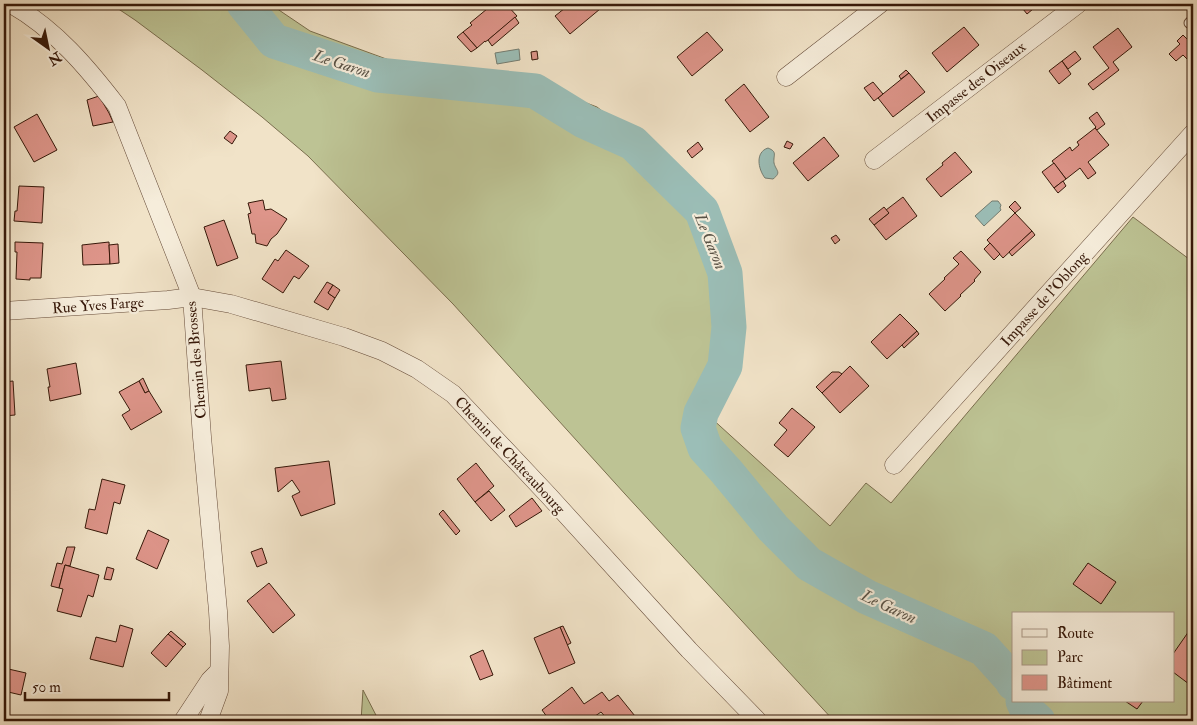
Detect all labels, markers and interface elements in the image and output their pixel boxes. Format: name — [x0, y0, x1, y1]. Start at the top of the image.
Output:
north arrow — [22, 22, 72, 72]
street label: Impasse des Oiseaux — [923, 37, 1031, 128]
water label: Le Garon — [310, 45, 373, 83]
text: N — [45, 47, 66, 69]
water label: Le Garon — [689, 210, 730, 272]
street label: Impasse de l'Oblong — [997, 248, 1093, 351]
street label: Rue Yves Farge — [52, 293, 145, 318]
street label: Chemin des Brosses — [182, 300, 211, 419]
street label: Chemin de Châteaubourg — [450, 393, 569, 518]
water label: Le Garon — [857, 585, 919, 628]
legend — [1012, 612, 1174, 702]
text: Route — [1057, 624, 1094, 643]
text: Parc — [1057, 648, 1083, 667]
scale bar — [25, 670, 169, 702]
text: Bâtiment — [1057, 674, 1112, 693]
text: 50 m — [32, 678, 61, 697]

